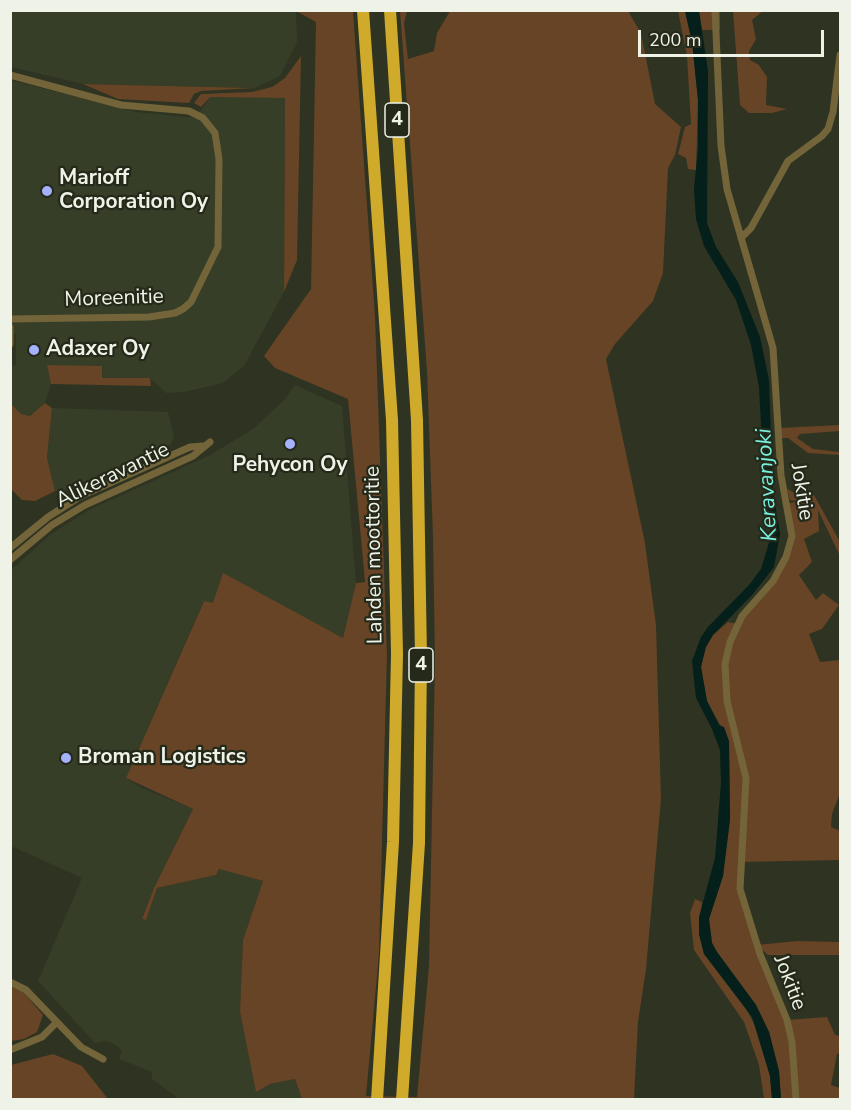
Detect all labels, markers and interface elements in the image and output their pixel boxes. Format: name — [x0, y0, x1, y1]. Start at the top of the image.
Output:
scale bar — [641, 18, 827, 56]
text: 200 m — [649, 28, 701, 52]
road number: 4 — [385, 103, 409, 137]
place label: Marioff Corporation Oy — [59, 166, 208, 216]
marker: Marioff Corporation Oy — [40, 184, 54, 198]
street label: Moreenitie — [64, 285, 164, 313]
place label: Adaxer Oy — [46, 337, 150, 363]
marker: Adaxer Oy — [27, 343, 41, 357]
water label: Keravanjoki — [752, 428, 784, 542]
marker: Pehycon Oy — [283, 437, 297, 451]
street label: Alikeravantie — [52, 438, 174, 514]
place label: Pehycon Oy — [233, 453, 347, 479]
street label: Jokitie — [784, 462, 818, 522]
street label: Lahden moottoritie — [361, 466, 389, 644]
road number: 4 — [409, 648, 433, 682]
place label: Broman Logistics — [78, 745, 246, 771]
marker: Broman Logistics — [59, 751, 73, 765]
street label: Jokitie — [767, 952, 811, 1014]

